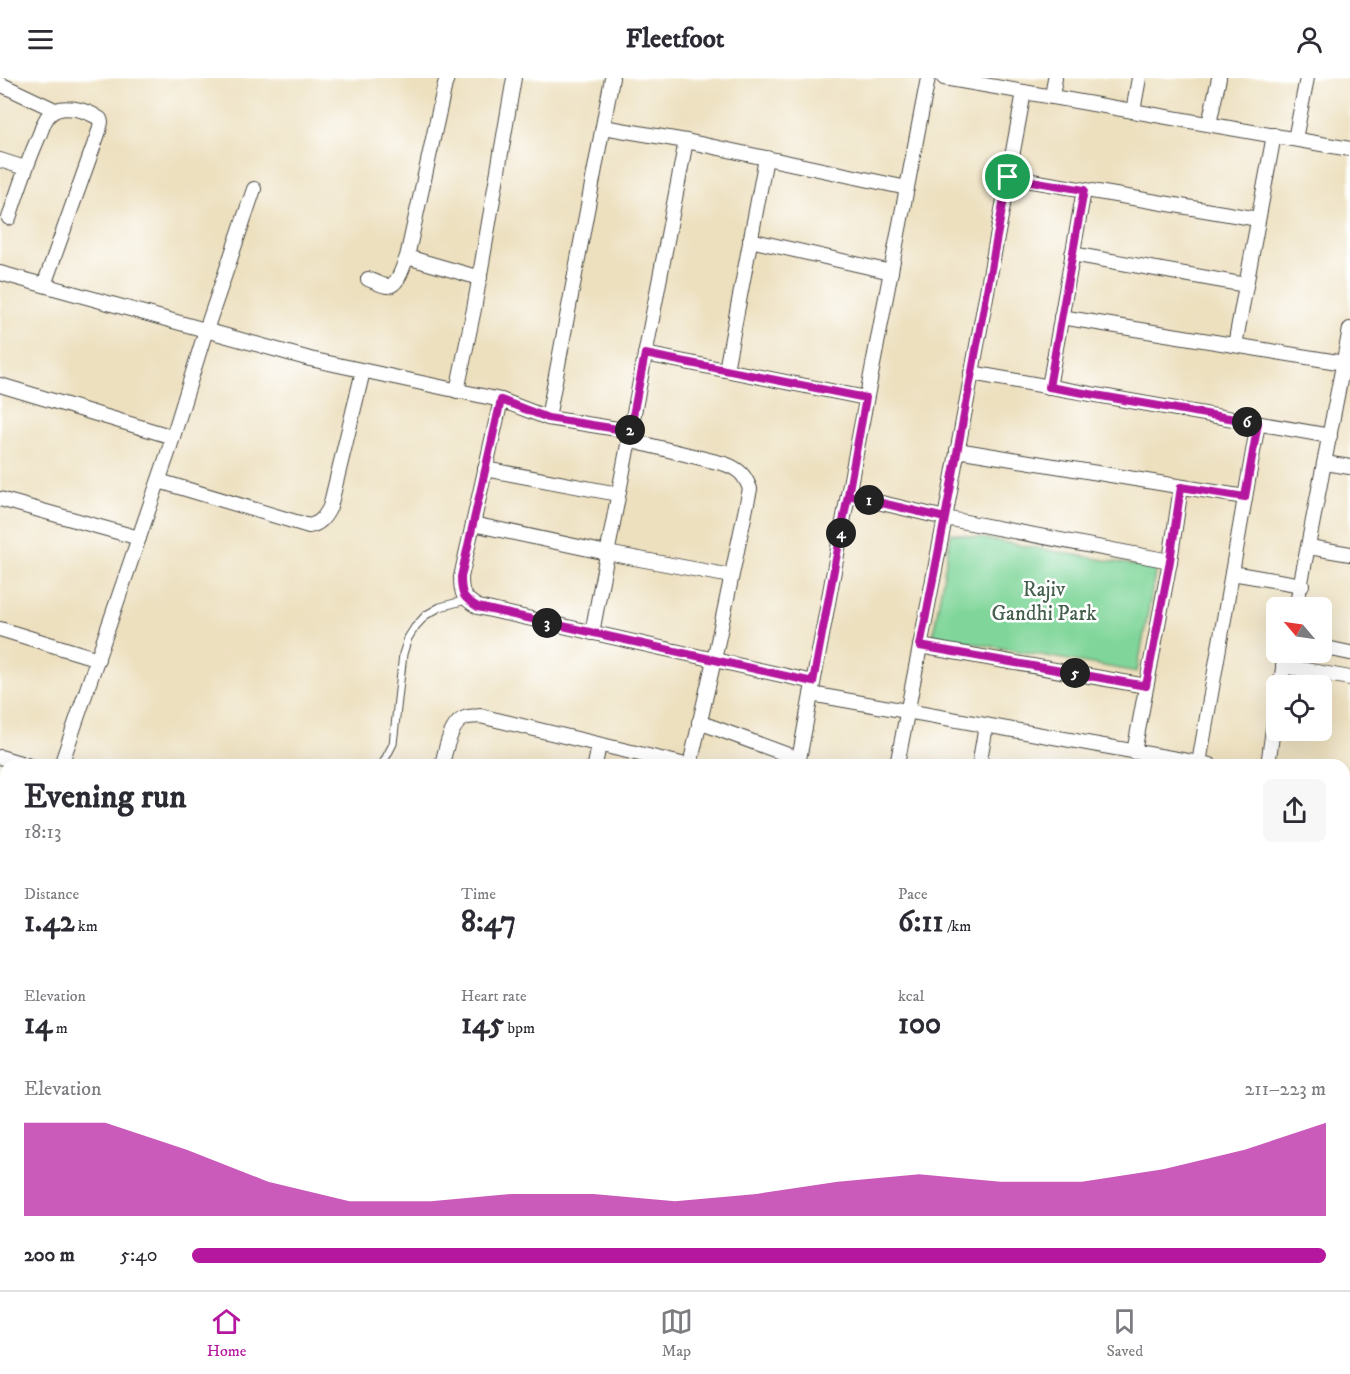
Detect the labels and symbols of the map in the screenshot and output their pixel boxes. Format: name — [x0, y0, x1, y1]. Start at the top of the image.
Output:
pin — [982, 151, 1033, 202]
pin: 6 — [1232, 407, 1262, 437]
pin: 2 — [615, 415, 645, 445]
pin: 1 — [854, 485, 884, 515]
pin: 4 — [826, 518, 856, 548]
park label: Rajiv Gandhi Park — [991, 577, 1097, 627]
north arrow — [1266, 597, 1332, 663]
pin: 3 — [532, 608, 562, 638]
pin: 5 — [1060, 658, 1090, 688]

